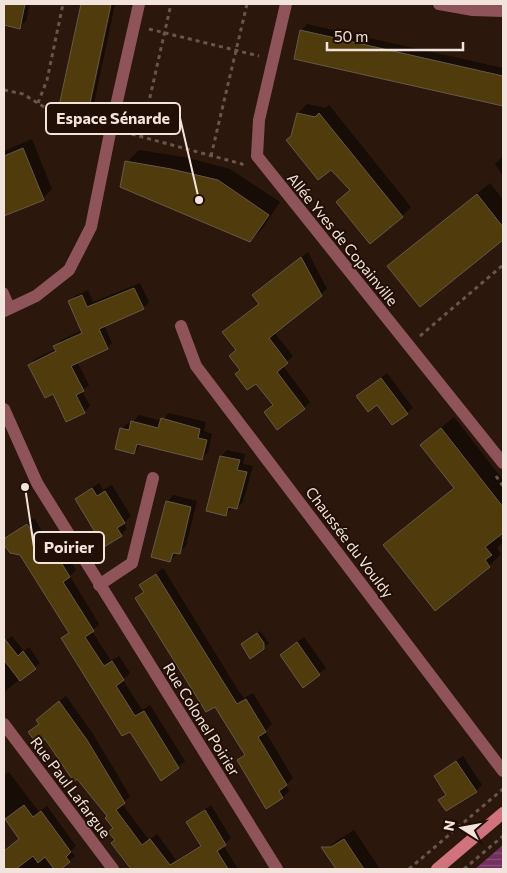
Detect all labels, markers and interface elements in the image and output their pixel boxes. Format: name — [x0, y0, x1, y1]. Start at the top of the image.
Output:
scale bar — [327, 20, 463, 52]
text: 50 m — [334, 27, 368, 45]
callout: Espace Sénarde — [46, 103, 180, 134]
text: Espace Sénarde — [56, 108, 170, 127]
street label: Allée Yves de Copainville — [284, 169, 402, 309]
street label: Chaussée du Vouldy — [302, 483, 398, 601]
callout: Poirier — [34, 532, 104, 563]
text: Poirier — [44, 537, 95, 556]
street label: Rue Colonel Poirier — [160, 659, 244, 779]
street label: Rue Paul Lafargue — [27, 733, 115, 841]
north arrow — [437, 803, 487, 853]
text: N — [439, 819, 458, 832]

